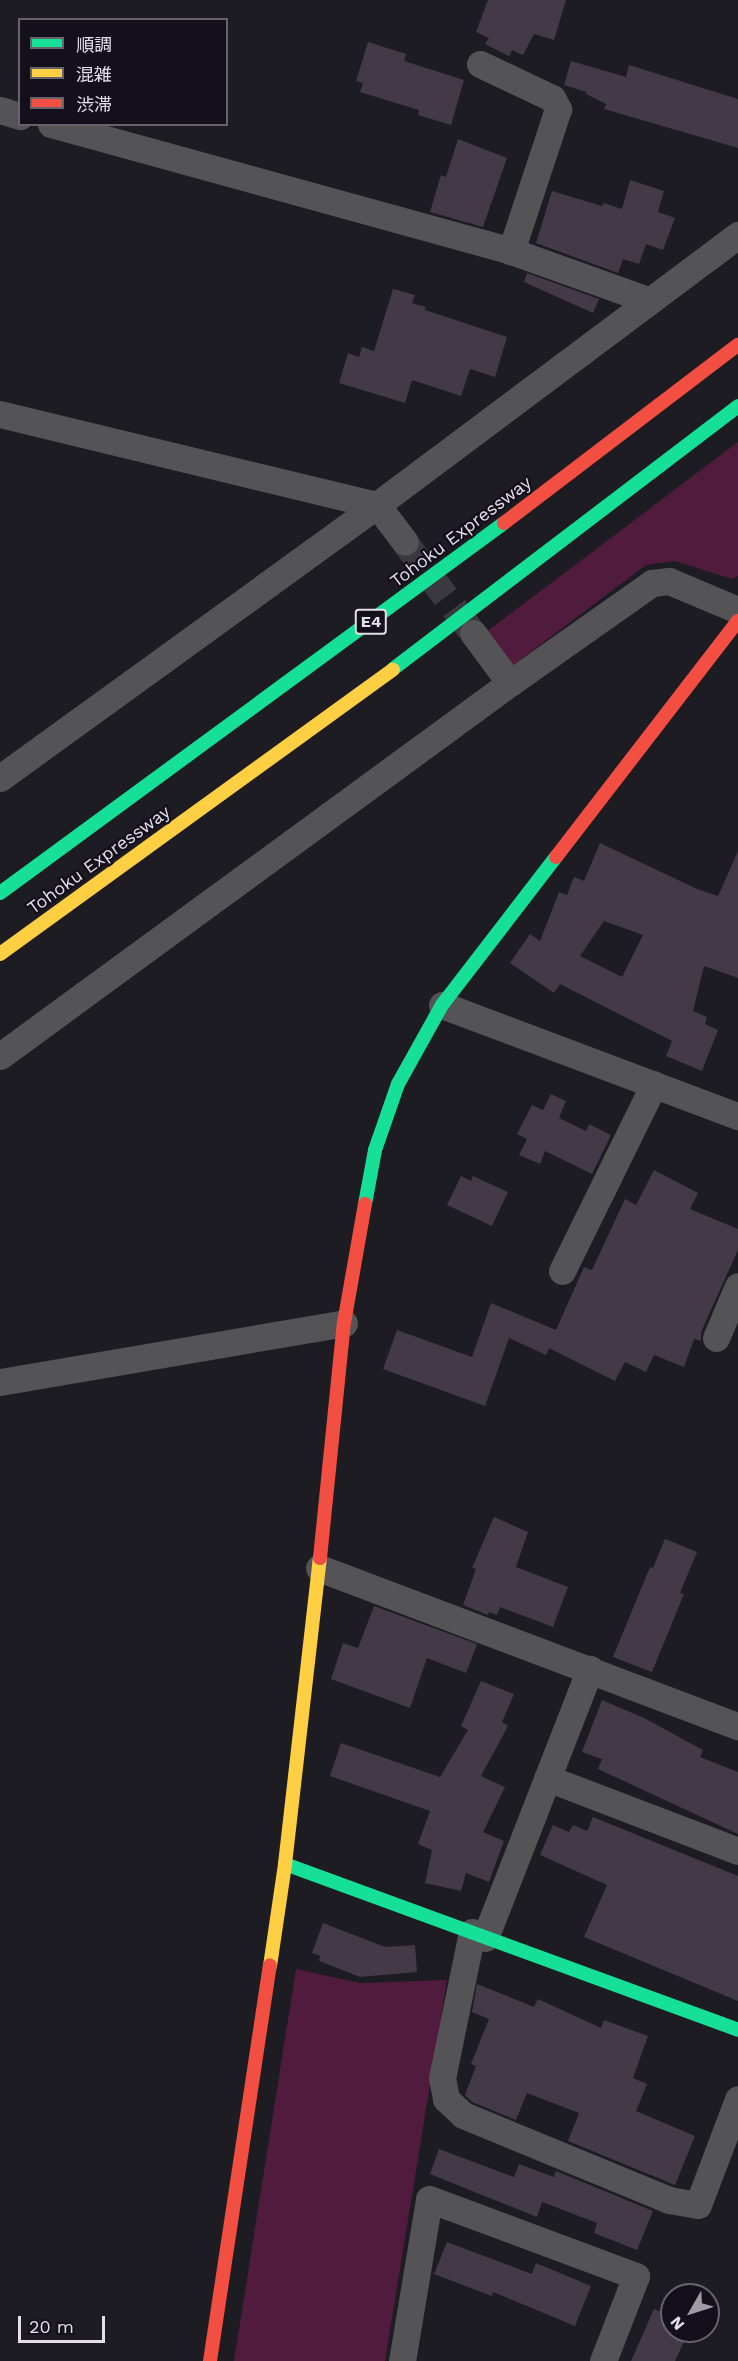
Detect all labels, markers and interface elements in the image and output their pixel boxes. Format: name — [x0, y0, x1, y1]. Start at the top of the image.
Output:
legend — [18, 18, 228, 126]
text: 順調 — [76, 34, 112, 55]
text: 混雑 — [76, 64, 112, 85]
text: 渋滞 — [76, 94, 112, 115]
street label: Tohoku Expressway — [386, 472, 536, 592]
road number: E4 — [354, 609, 388, 635]
street label: Tohoku Expressway — [23, 801, 175, 919]
north arrow — [660, 2283, 720, 2343]
scale bar — [21, 2304, 108, 2342]
text: N — [666, 2313, 688, 2334]
text: 20 m — [29, 2316, 74, 2337]

